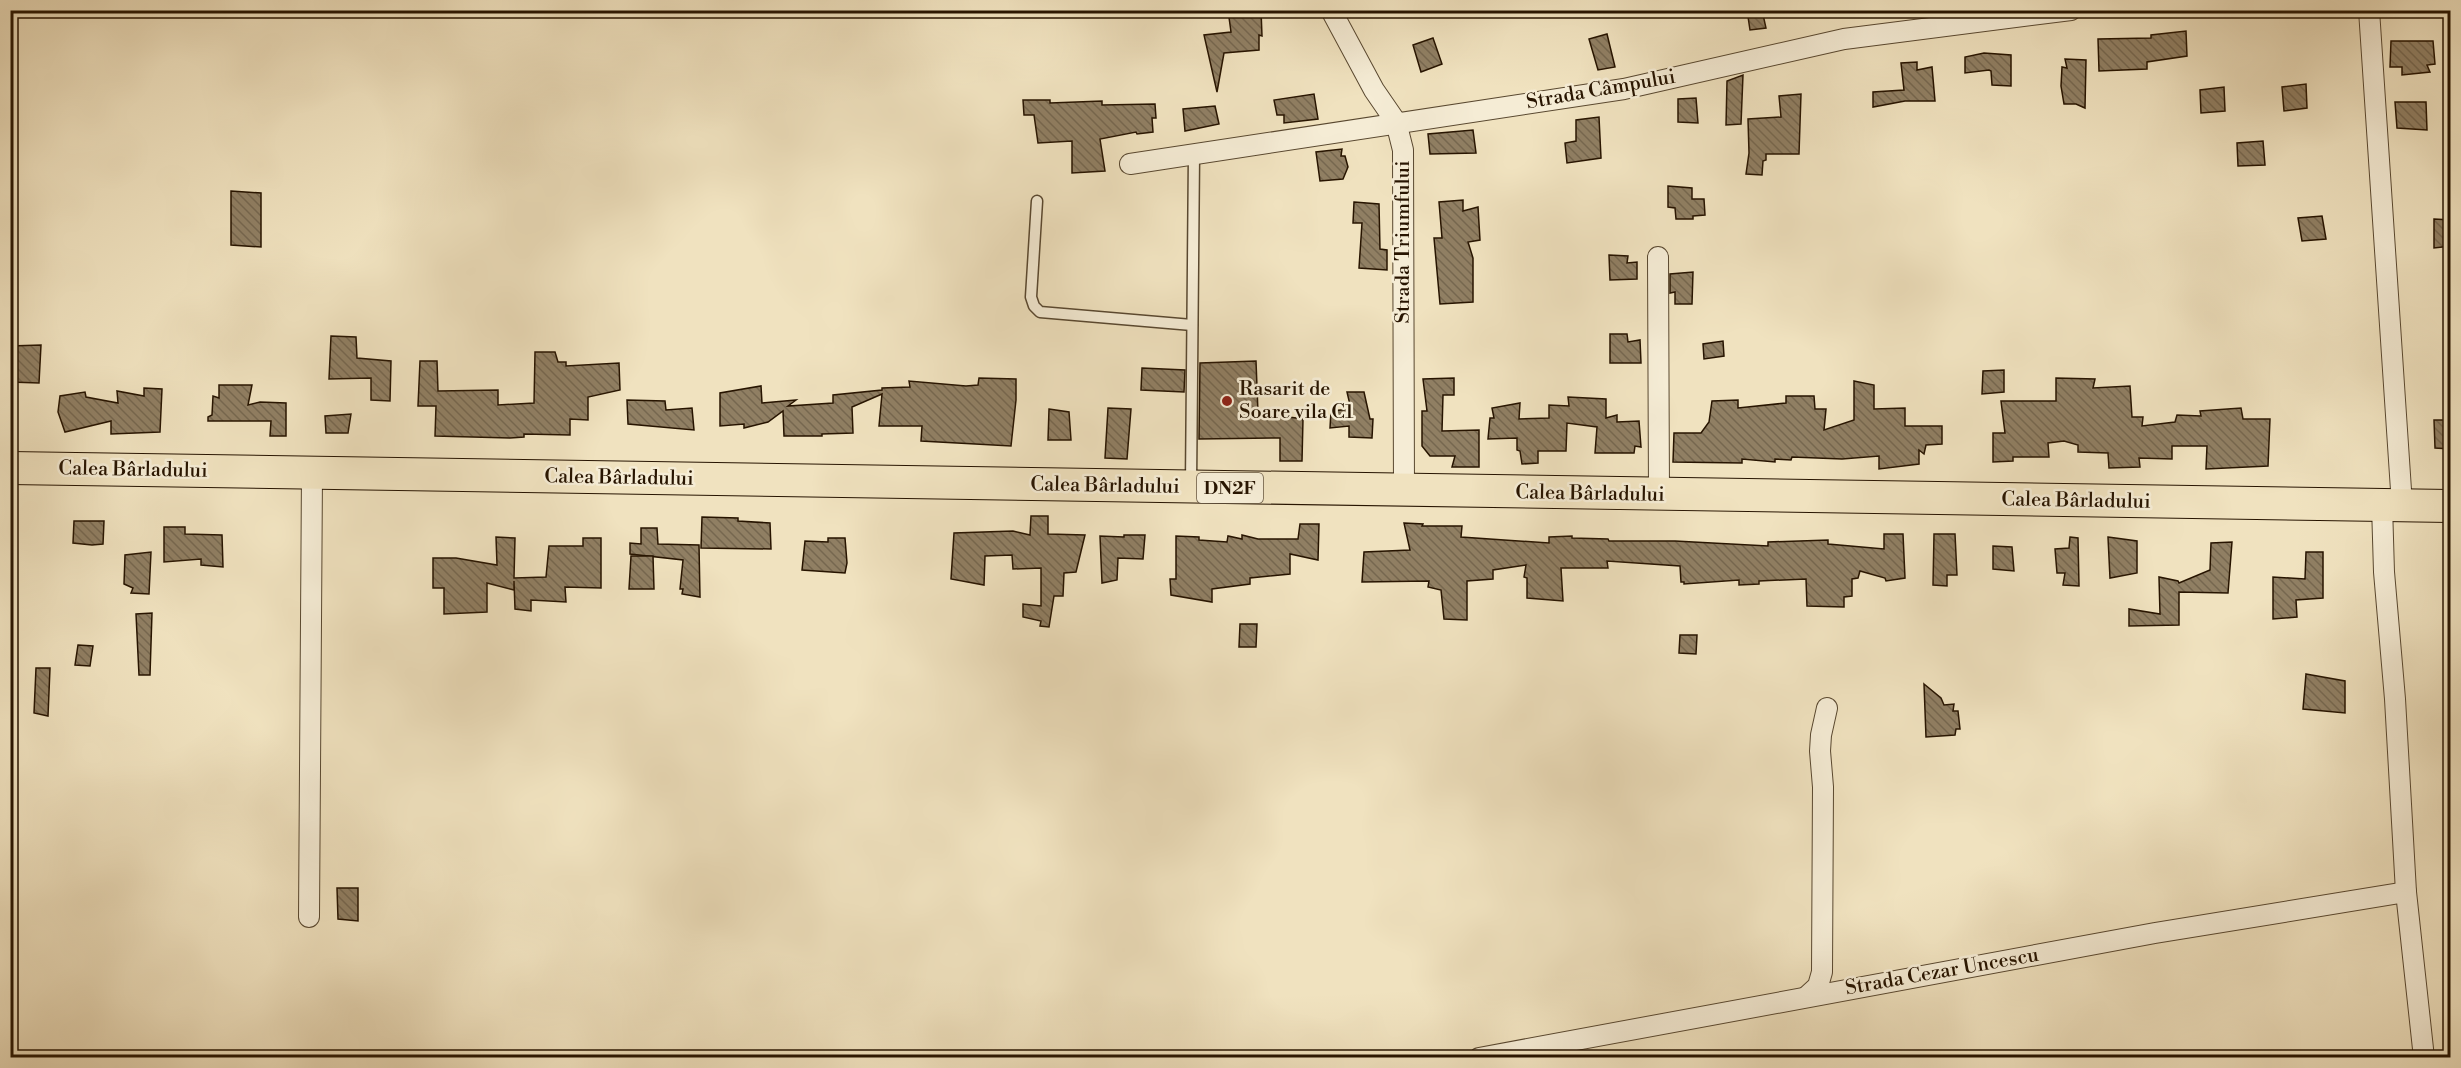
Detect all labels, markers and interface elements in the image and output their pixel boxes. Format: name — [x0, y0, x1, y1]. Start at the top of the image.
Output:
street label: Strada Câmpului — [1524, 65, 1678, 115]
street label: Strada Triumfului — [1391, 160, 1416, 324]
place label: Rasarit de Soare vila C1 — [1239, 377, 1354, 425]
marker: Rasarit de Soare vila C1 — [1220, 394, 1234, 408]
street label: Calea Bârladului — [58, 456, 208, 484]
street label: Calea Bârladului — [544, 464, 694, 492]
street label: Calea Bârladului — [1030, 472, 1180, 500]
road number: DN2F — [1197, 473, 1263, 503]
street label: Calea Bârladului — [1515, 480, 1665, 508]
street label: Calea Bârladului — [2001, 487, 2151, 515]
street label: Strada Cezar Uncescu — [1843, 943, 2041, 1001]

